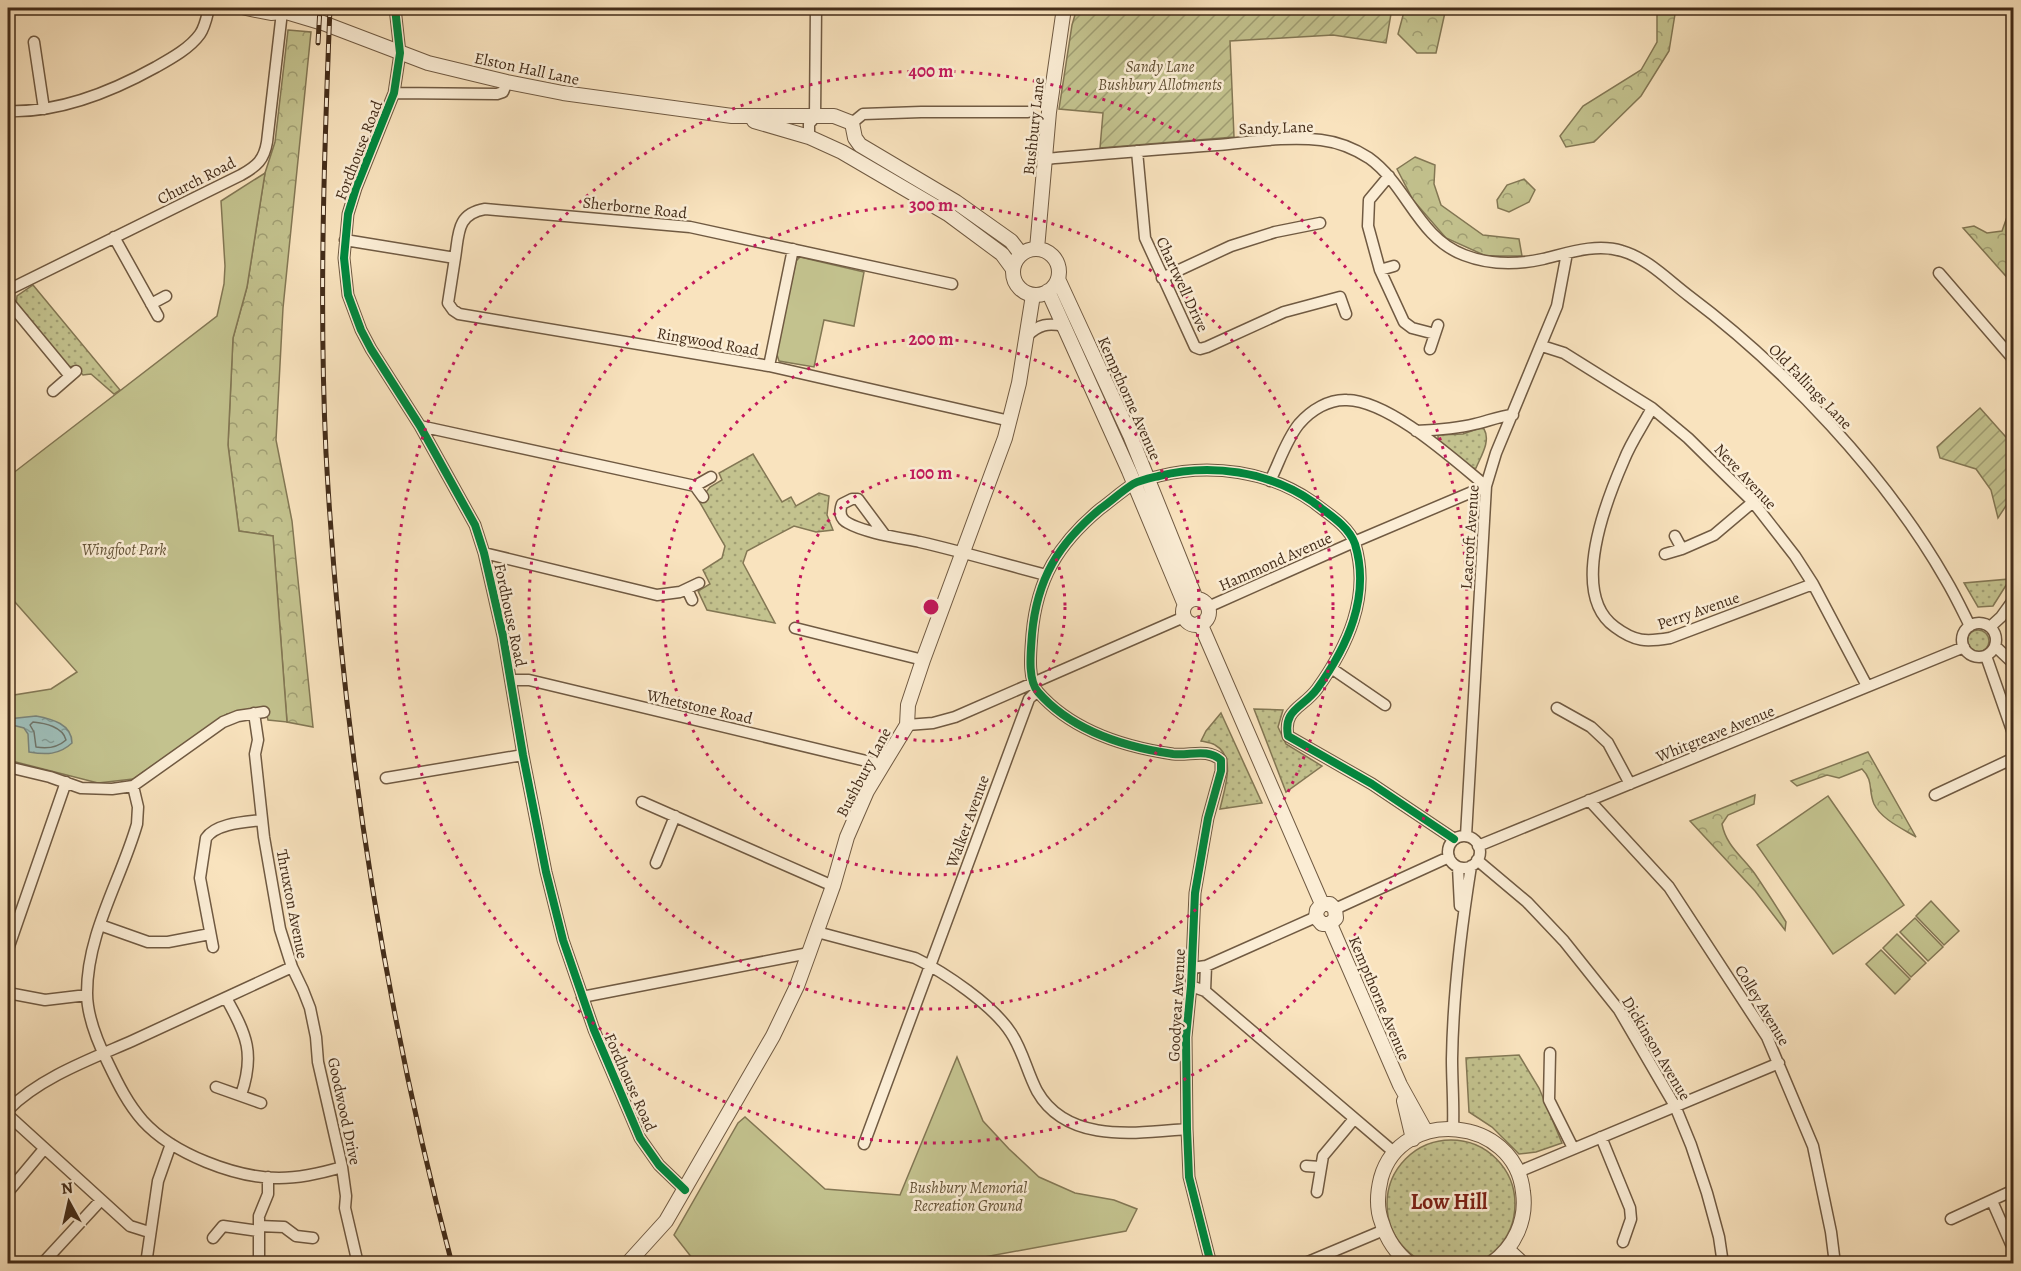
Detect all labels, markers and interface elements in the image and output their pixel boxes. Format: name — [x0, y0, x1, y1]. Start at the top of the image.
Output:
street label: Elston Hall Lane — [472, 47, 581, 91]
park label: Sandy Lane Bushbury Allotments — [1098, 56, 1222, 96]
text: 400 m — [909, 59, 953, 83]
street label: Bushbury Lane — [1018, 76, 1050, 176]
street label: Fordhouse Road — [330, 97, 388, 203]
street label: Sandy Lane — [1238, 116, 1314, 140]
street label: Church Road — [154, 152, 240, 210]
street label: Sherborne Road — [582, 192, 689, 224]
text: 300 m — [909, 193, 953, 217]
street label: Chartwell Drive — [1150, 233, 1214, 336]
street label: Ringwood Road — [655, 322, 761, 362]
text: 200 m — [908, 327, 954, 351]
street label: Kempthorne Avenue — [1092, 333, 1166, 464]
street label: Old Fallings Lane — [1763, 339, 1857, 435]
street label: Neve Avenue — [1709, 439, 1782, 515]
text: 100 m — [910, 461, 952, 485]
street label: Leacroft Avenue — [1455, 484, 1485, 590]
street label: Hammond Avenue — [1215, 527, 1336, 597]
park label: Wingfoot Park — [82, 539, 166, 561]
street label: Fordhouse Road — [488, 561, 532, 669]
street label: Perry Avenue — [1654, 587, 1742, 635]
centre of rings — [921, 597, 941, 617]
street label: Whetstone Road — [644, 684, 755, 730]
street label: Whitgreave Avenue — [1652, 700, 1778, 768]
street label: Bushbury Lane — [831, 724, 897, 821]
street label: Walker Avenue — [941, 772, 995, 872]
street label: Thruxton Avenue — [271, 848, 313, 961]
street label: Kempthorne Avenue — [1343, 933, 1415, 1064]
street label: Goodyear Avenue — [1163, 948, 1191, 1062]
street label: Colley Avenue — [1729, 961, 1795, 1050]
street label: Dickinson Avenue — [1616, 992, 1696, 1105]
street label: Fordhouse Road — [599, 1030, 662, 1135]
street label: Goodwood Drive — [322, 1055, 366, 1167]
north arrow — [39, 1172, 99, 1232]
text: N — [60, 1176, 75, 1200]
park label: Bushbury Memorial Recreation Ground — [909, 1177, 1027, 1217]
district label: Low Hill — [1410, 1187, 1488, 1217]

